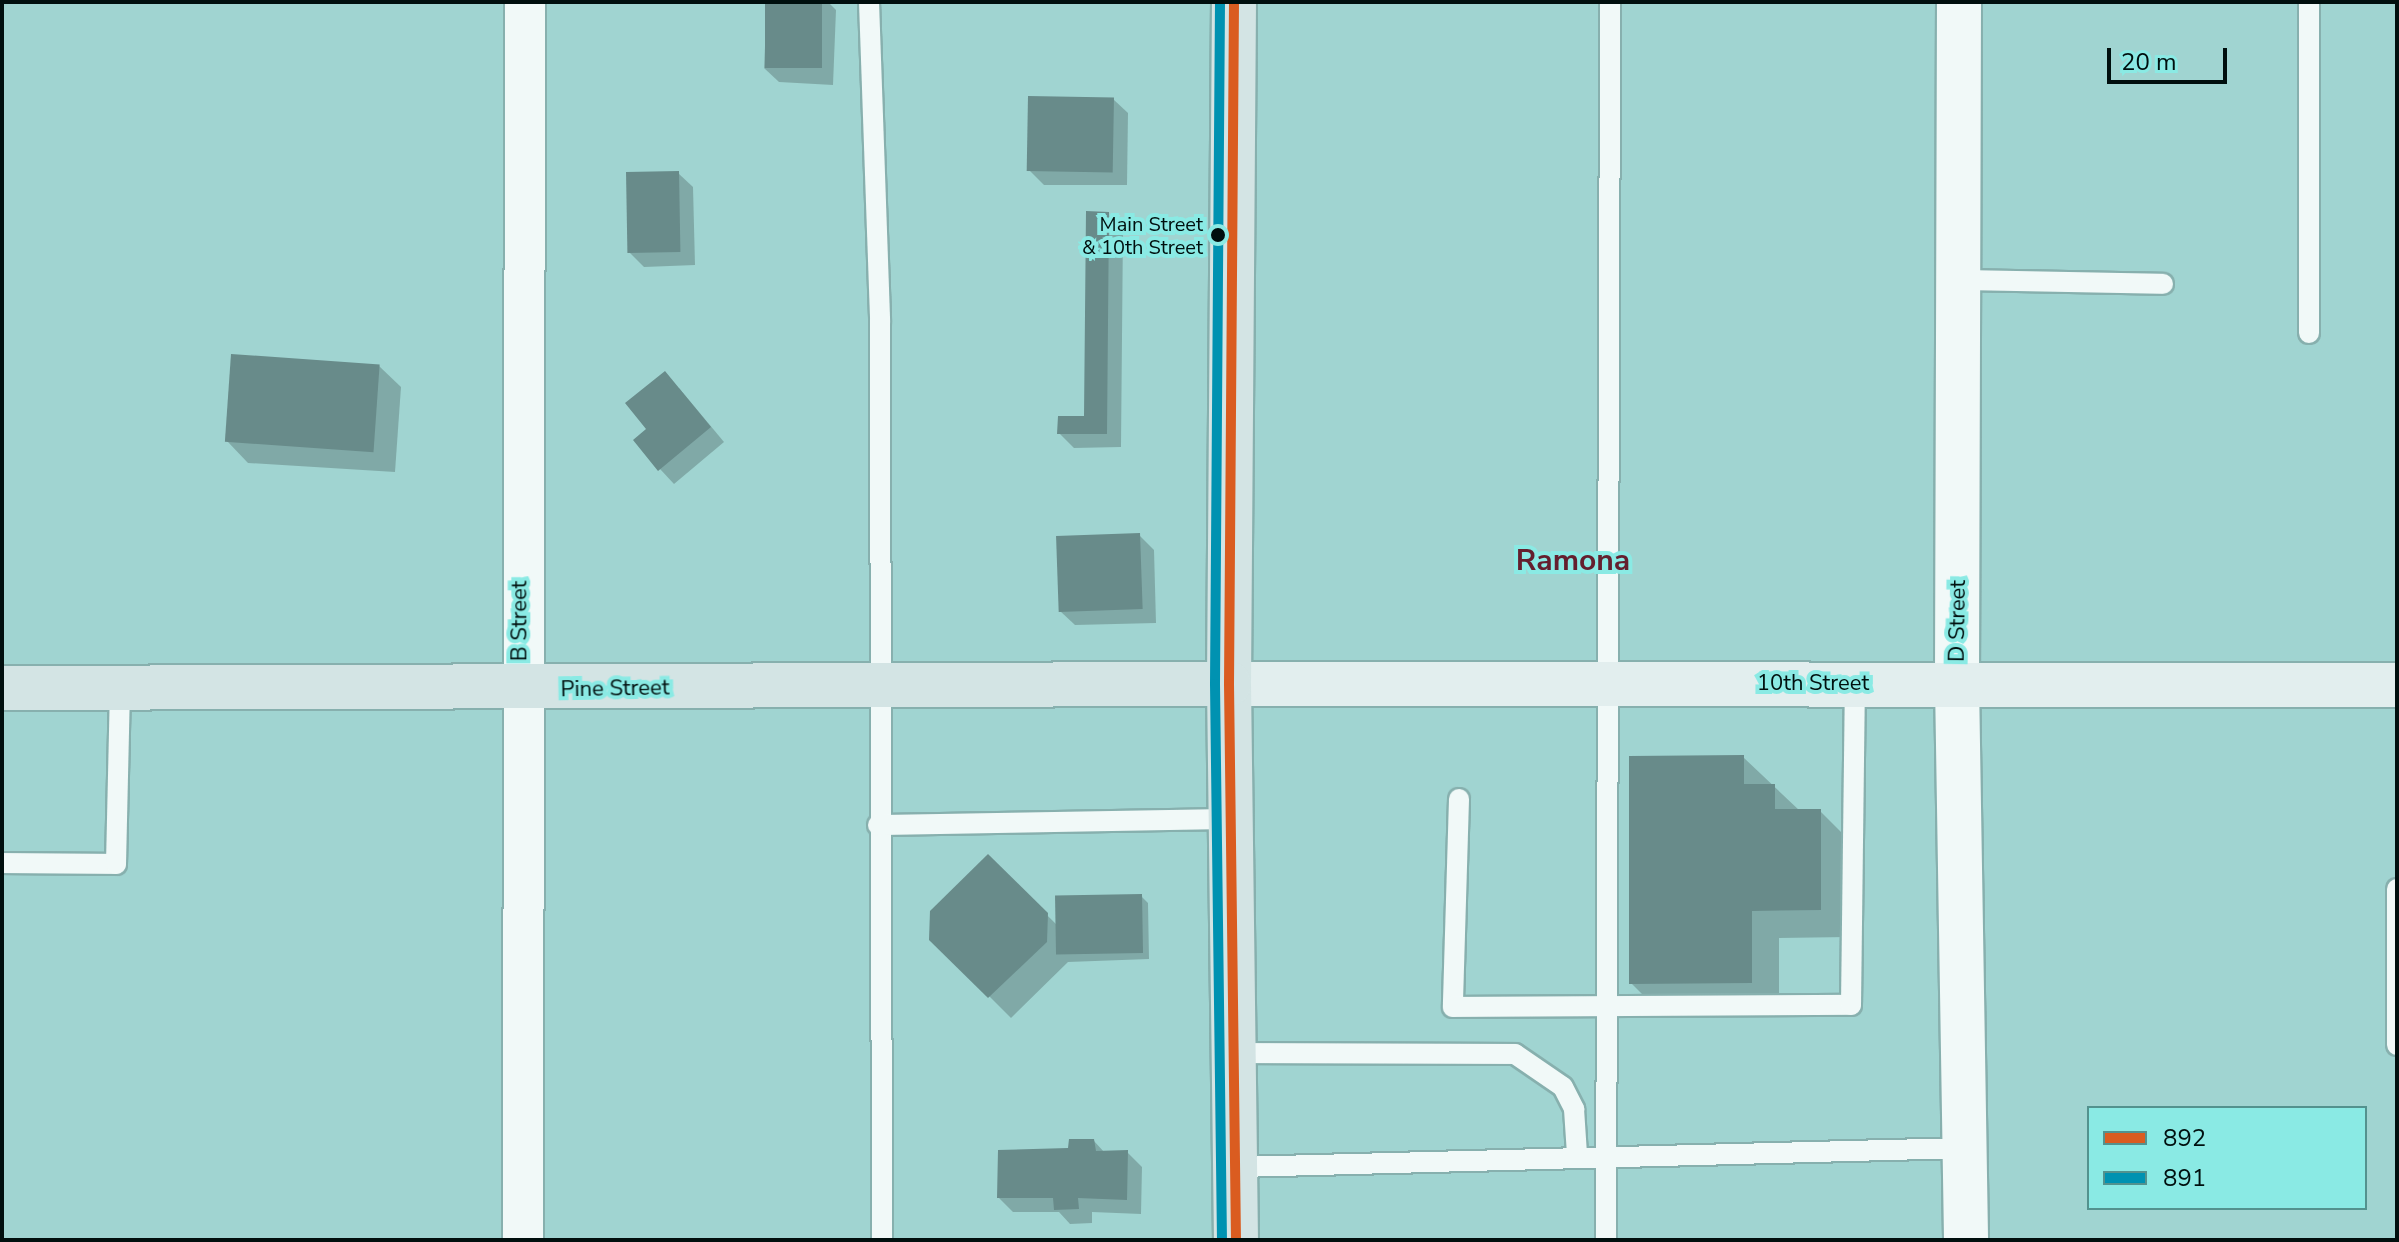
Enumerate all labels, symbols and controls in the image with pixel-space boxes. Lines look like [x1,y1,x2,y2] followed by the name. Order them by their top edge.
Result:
[2111,32,2231,82] scale bar
[2121,46,2177,78] text: 20 m
[1082,212,1203,259] place label: Main Street & 10th Street
[1210,227,1226,243] marker: Main Street & 10th Street
[1516,543,1630,579] district label: Ramona
[1944,580,1972,662] street label: D Street
[507,581,533,661] street label: B Street
[1757,671,1869,697] street label: 10th Street
[560,675,670,703] street label: Pine Street
[2087,1106,2367,1210] legend
[2163,1122,2206,1154] text: 892
[2163,1162,2206,1194] text: 891

